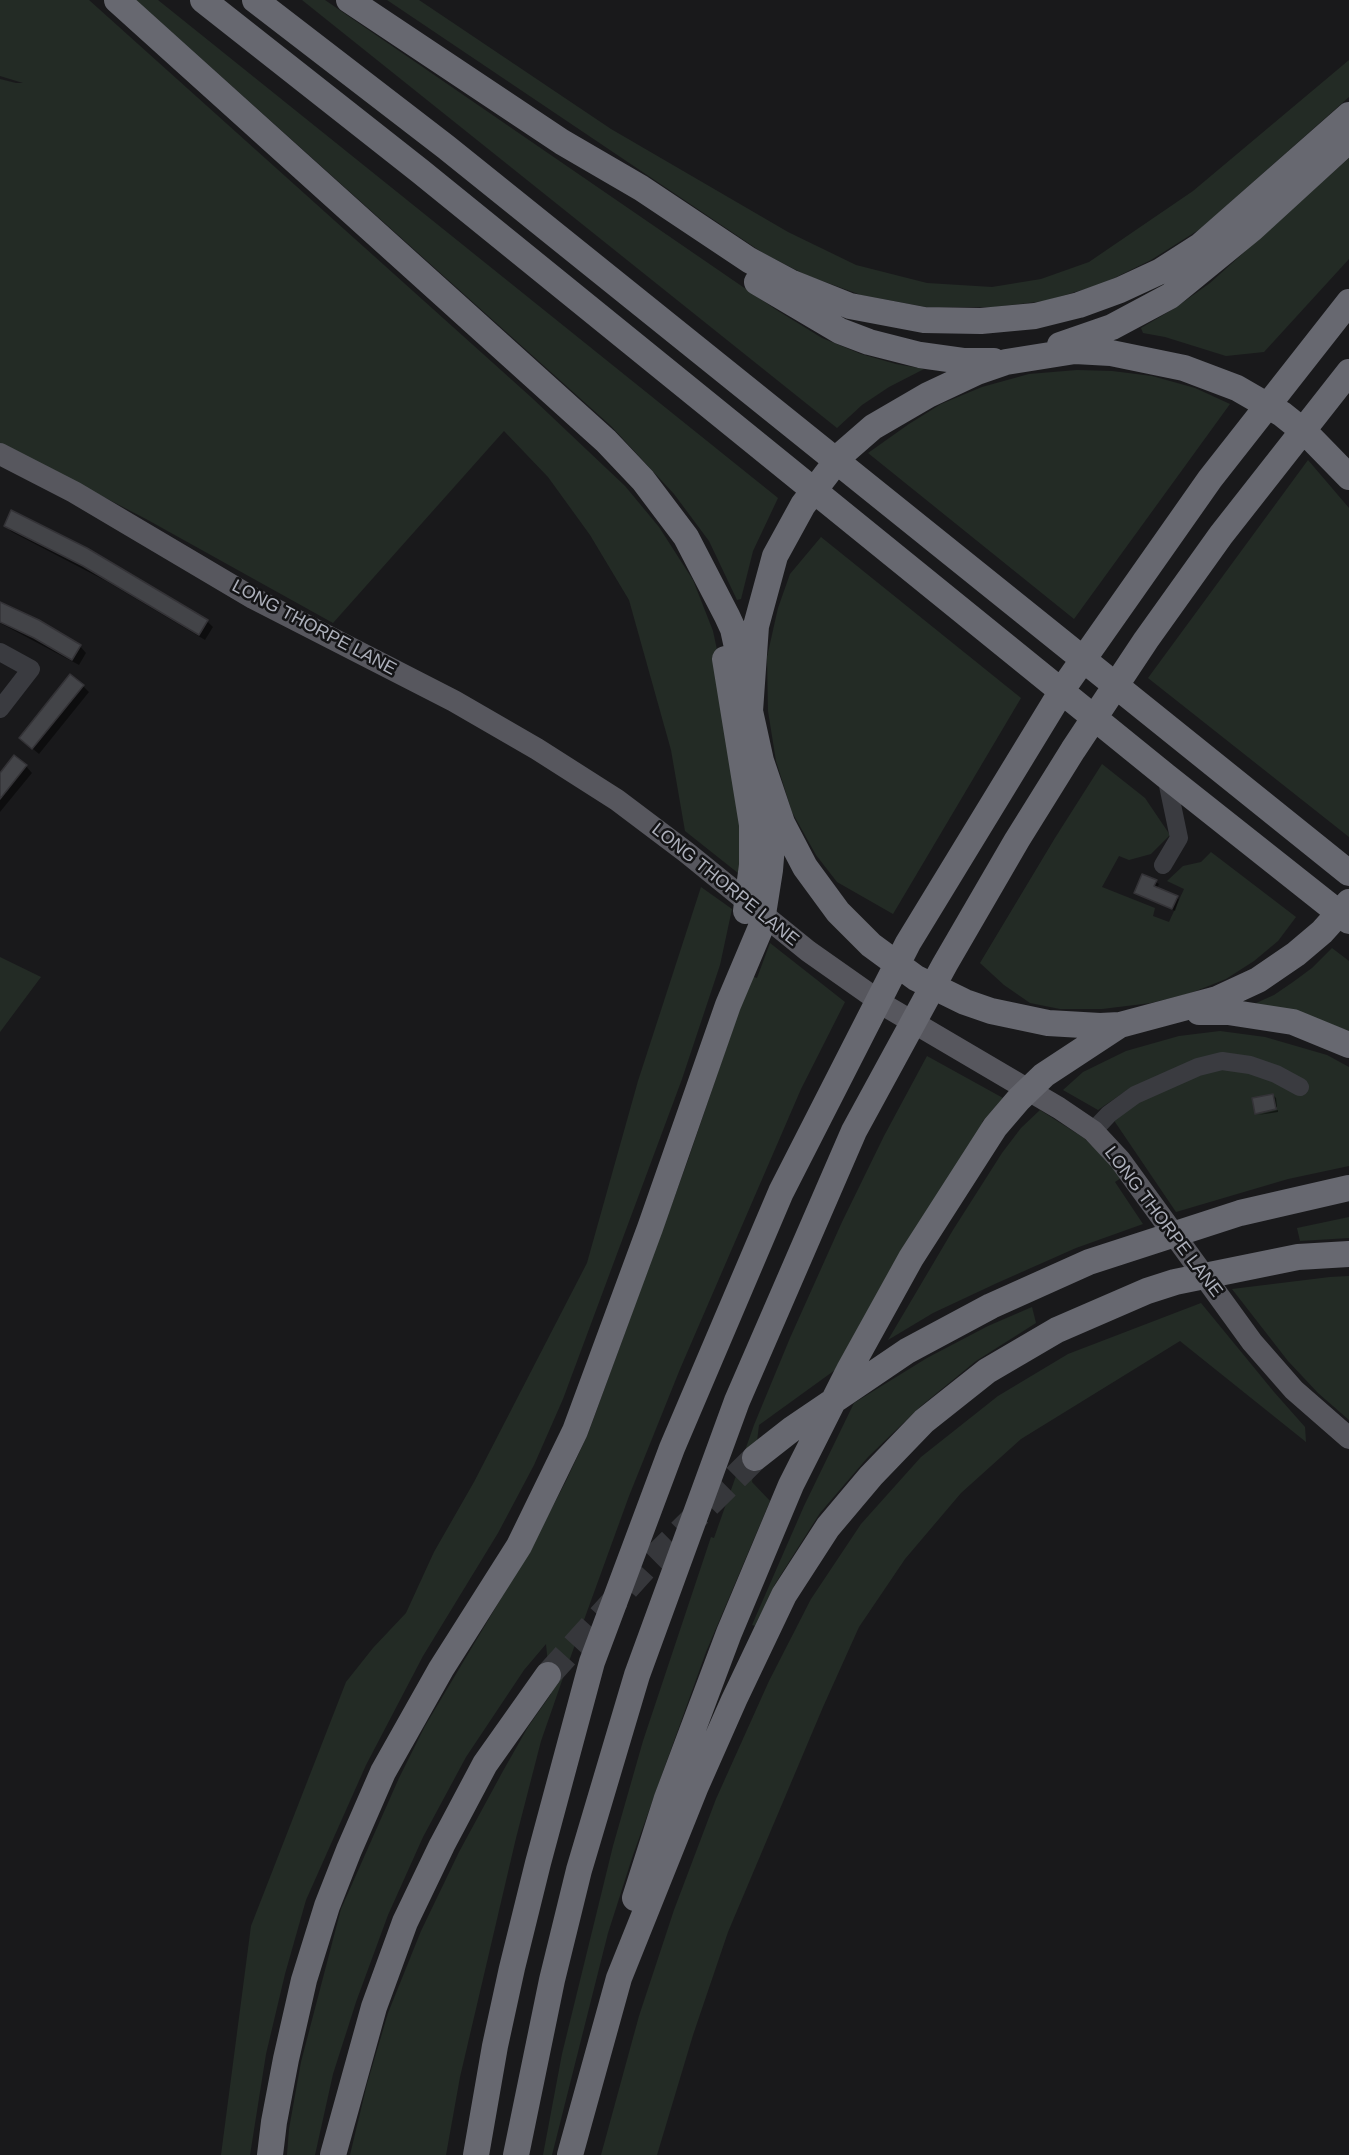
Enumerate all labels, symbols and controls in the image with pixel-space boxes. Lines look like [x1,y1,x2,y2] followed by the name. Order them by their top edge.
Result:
[228,575,400,681] street label: LONG THORPE LANE
[647,819,803,951] street label: LONG THORPE LANE
[1099,1142,1227,1302] street label: LONG THORPE LANE

